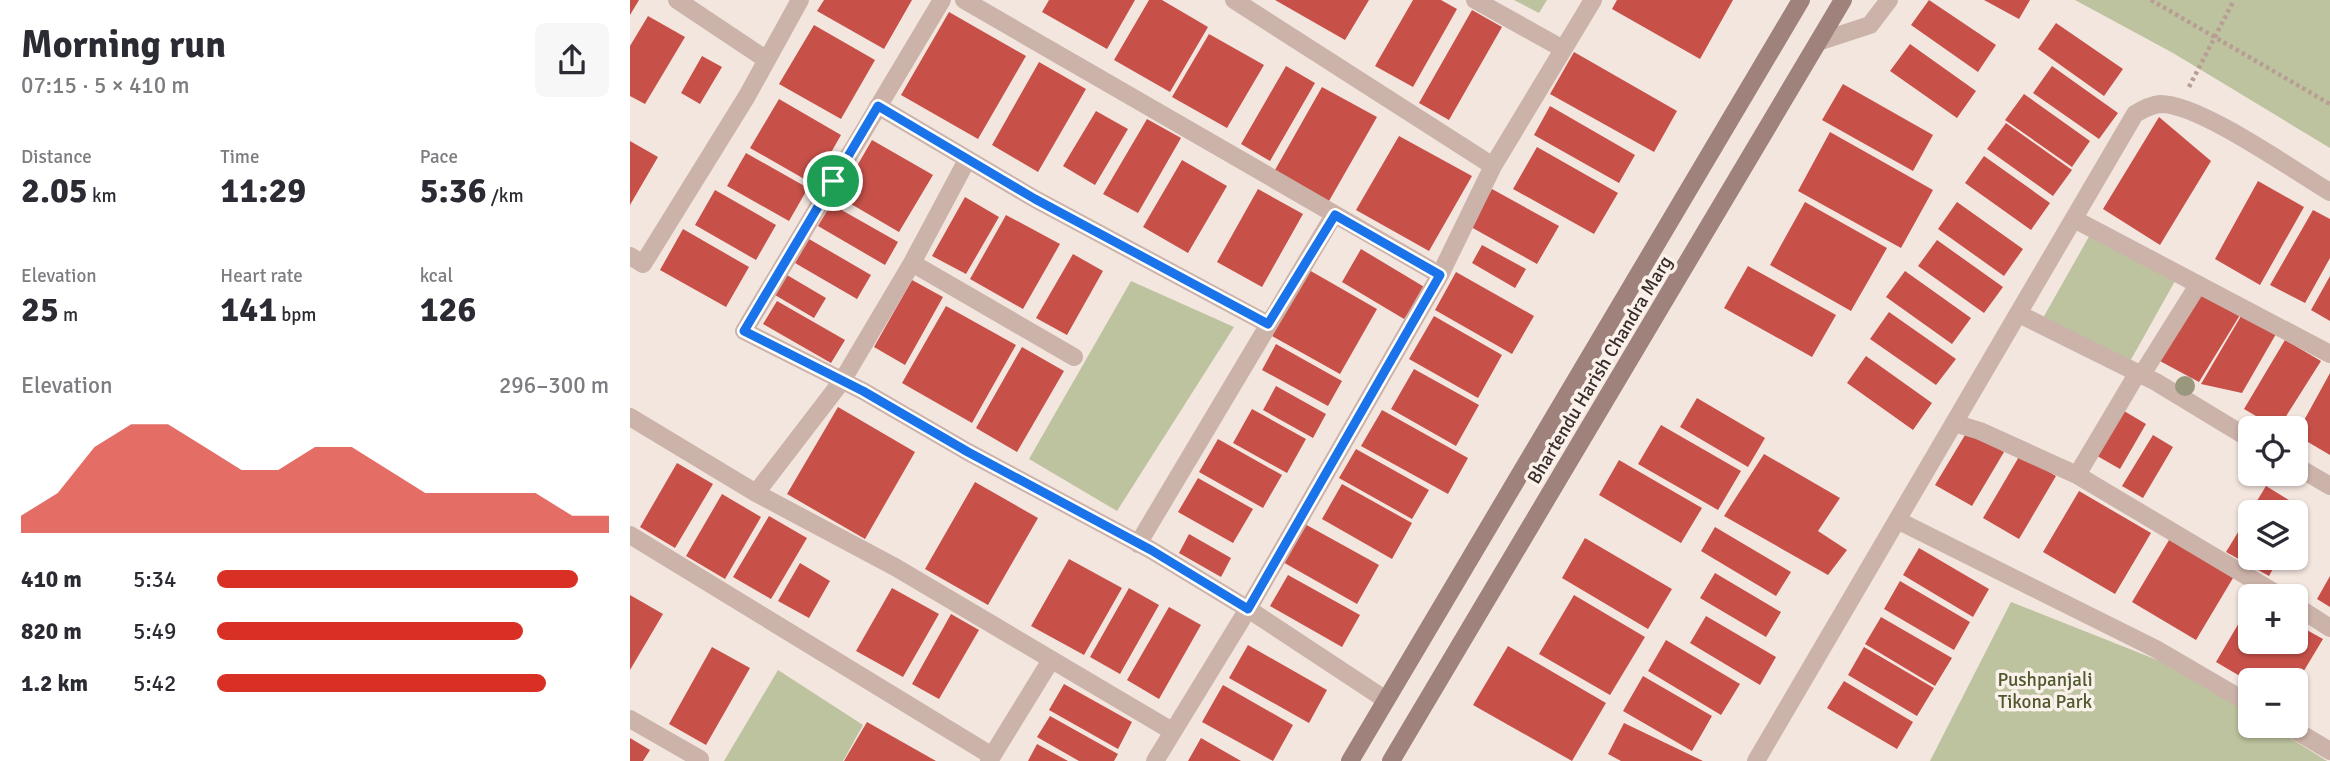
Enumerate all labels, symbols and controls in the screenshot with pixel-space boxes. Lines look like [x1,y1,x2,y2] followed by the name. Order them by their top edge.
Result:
[21,21,226,68] text: Morning run
[535,23,609,97] button: share
[21,71,190,100] text: 07:15 · 5 × 410 m
[21,145,92,169] text: Distance
[220,145,259,169] text: Time
[420,145,458,169] text: Pace
[803,151,863,211] pin
[814,162,852,200] icon: arrive
[21,169,88,212] text: 2.05
[220,169,306,212] text: 11:29
[420,169,487,212] text: 5:36
[88,184,117,208] text: km
[487,184,524,208] text: /km
[1522,252,1678,488] street label: Bhartendu Harish Chandra Marg
[21,264,97,288] text: Elevation
[220,264,303,288] text: Heart rate
[420,264,453,288] text: kcal
[21,288,59,331] text: 25
[220,288,277,331] text: 141
[420,288,476,331] text: 126
[59,303,78,327] text: m
[277,303,316,327] text: bpm
[21,371,113,400] text: Elevation
[499,371,609,400] text: 296–300 m
[2238,416,2308,738] map controls
[2238,416,2308,486] button: locate
[2238,500,2308,570] button: layers
[21,565,82,594] text: 410 m
[133,565,176,594] text: 5:34
[2238,584,2308,654] button: +
[21,617,82,646] text: 820 m
[133,617,176,646] text: 5:49
[1997,668,2093,714] park label: Pushpanjali Tikona Park
[2238,668,2308,738] button: −
[21,669,88,698] text: 1.2 km
[133,669,176,698] text: 5:42

